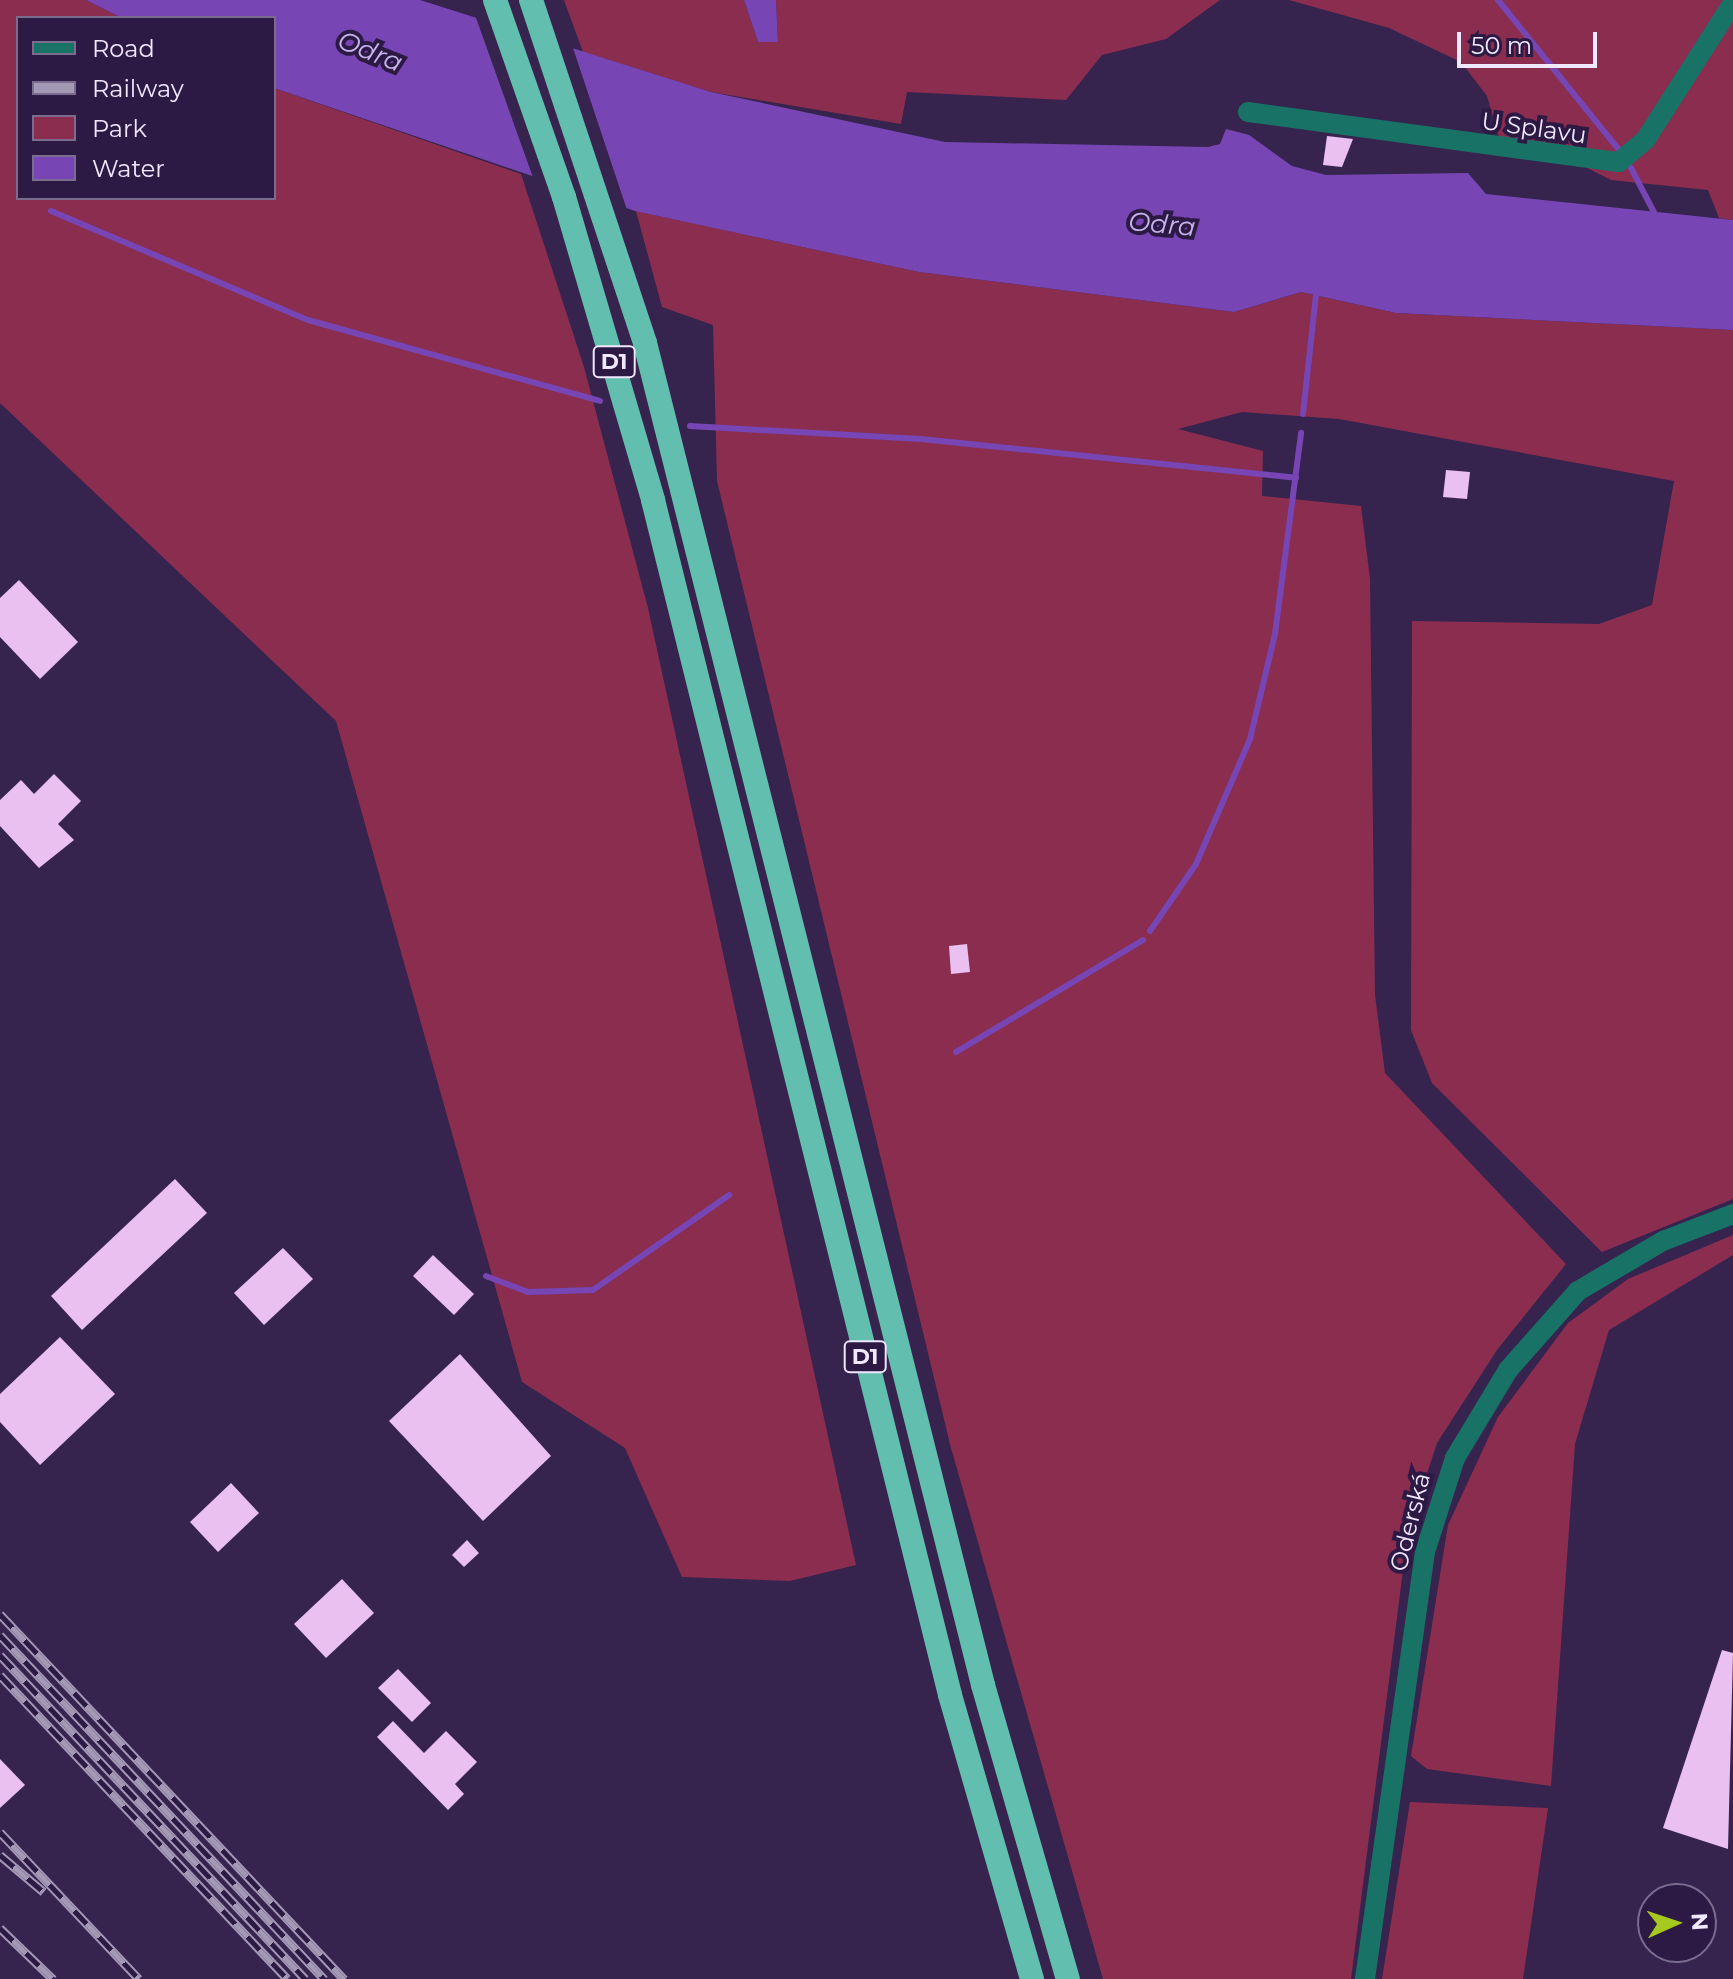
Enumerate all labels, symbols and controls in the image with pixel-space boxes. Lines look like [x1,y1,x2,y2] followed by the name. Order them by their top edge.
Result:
[16,16,276,200] legend
[1461,16,1601,66] scale bar
[333,25,407,79] water label: Odra
[1471,31,1532,60] text: 50 m
[92,34,155,63] text: Road
[92,74,184,103] text: Railway
[1480,106,1588,150] street label: U Splavu
[92,114,147,143] text: Park
[92,154,165,183] text: Water
[1127,207,1197,243] water label: Odra
[592,344,636,380] road number: D1
[843,1339,887,1375] road number: D1
[1384,1470,1436,1574] street label: Oderská
[1637,1883,1717,1963] north arrow
[1686,1912,1713,1931] text: N

